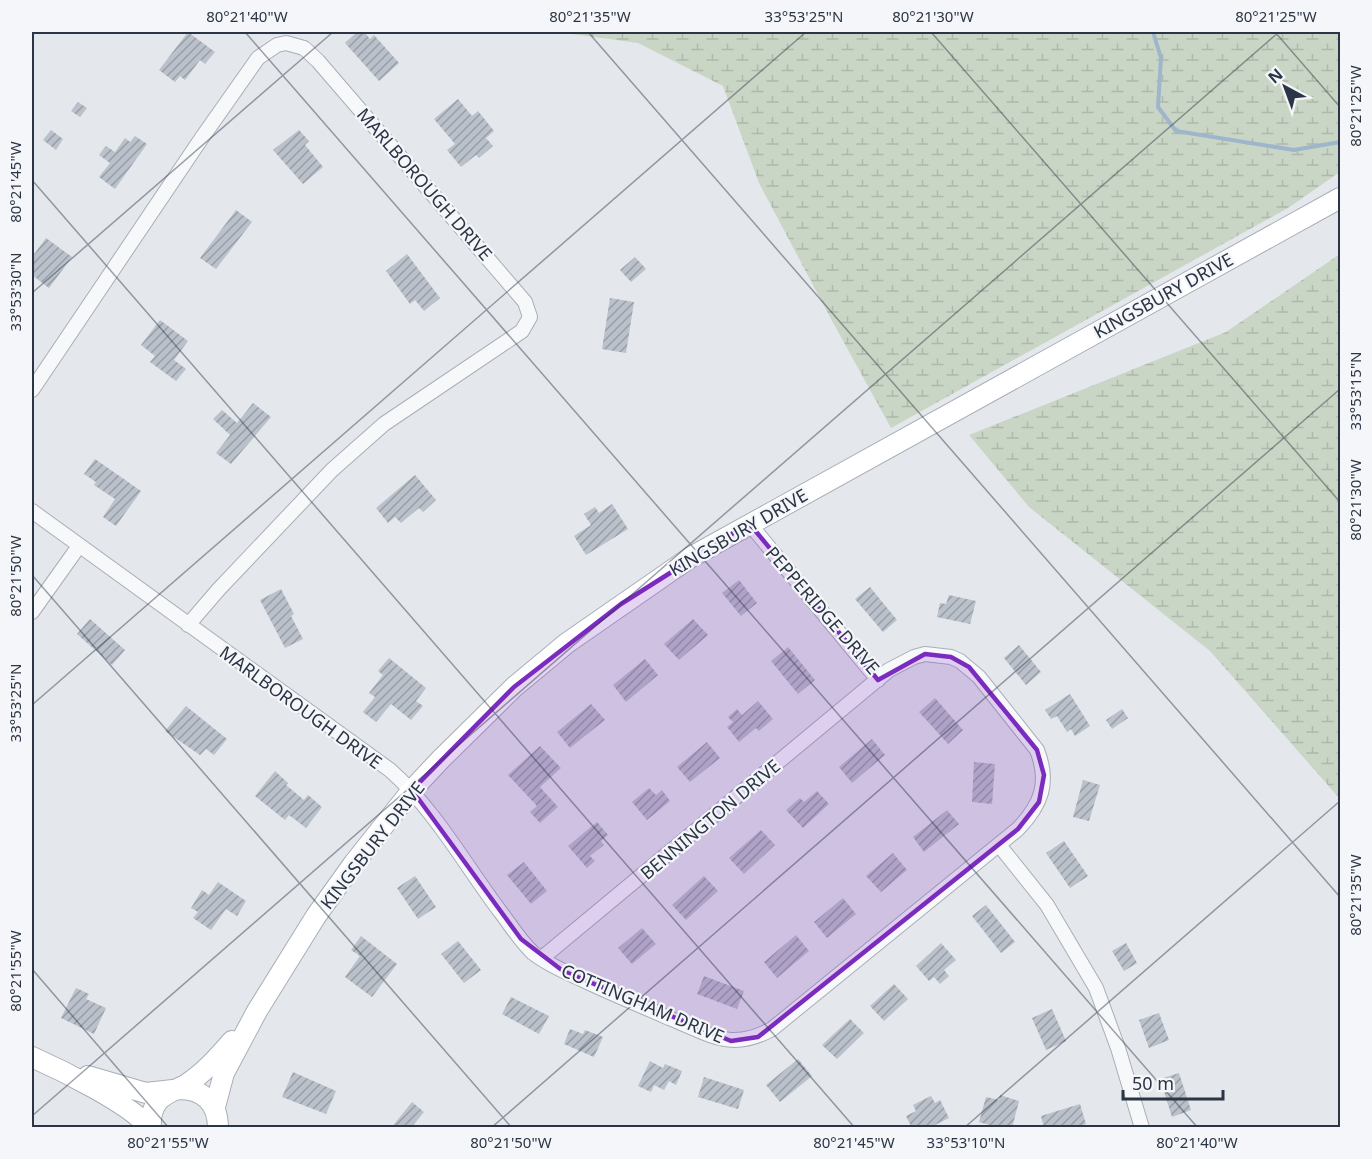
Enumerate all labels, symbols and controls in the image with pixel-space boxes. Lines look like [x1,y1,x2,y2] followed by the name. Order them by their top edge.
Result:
[206,6,288,26] text: 80°21'40"W
[549,6,631,26] text: 80°21'35"W
[765,6,843,26] text: 33°53'25"N
[892,6,974,26] text: 80°21'30"W
[1235,6,1317,26] text: 80°21'25"W
[1255,57,1315,117] north arrow
[1263,63,1287,88] text: N
[1345,65,1365,147] text: 80°21'25"W
[352,103,498,265] street label: MARLBOROUGH DRIVE
[5,141,25,223] text: 80°21'45"W
[1089,247,1237,343] street label: KINGSBURY DRIVE
[5,253,25,331] text: 33°53'30"N
[1345,352,1365,430] text: 33°53'15"N
[1345,459,1365,541] text: 80°21'30"W
[664,483,812,581] street label: KINGSBURY DRIVE
[5,535,25,617] text: 80°21'50"W
[761,541,885,679] street label: PEPPERIDGE DRIVE
[215,640,387,774] street label: MARLBOROUGH DRIVE
[5,664,25,742] text: 33°53'25"N
[635,753,785,885] street label: BENNINGTON DRIVE
[314,776,430,914] street label: KINGSBURY DRIVE
[1345,854,1365,936] text: 80°21'35"W
[5,930,25,1012] text: 80°21'55"W
[558,958,728,1048] street label: COTTINGHAM DRIVE
[1123,1063,1224,1101] scale bar
[1132,1071,1174,1095] text: 50 m
[127,1132,209,1152] text: 80°21'55"W
[470,1132,552,1152] text: 80°21'50"W
[813,1132,895,1152] text: 80°21'45"W
[927,1132,1005,1152] text: 33°53'10"N
[1156,1132,1238,1152] text: 80°21'40"W

